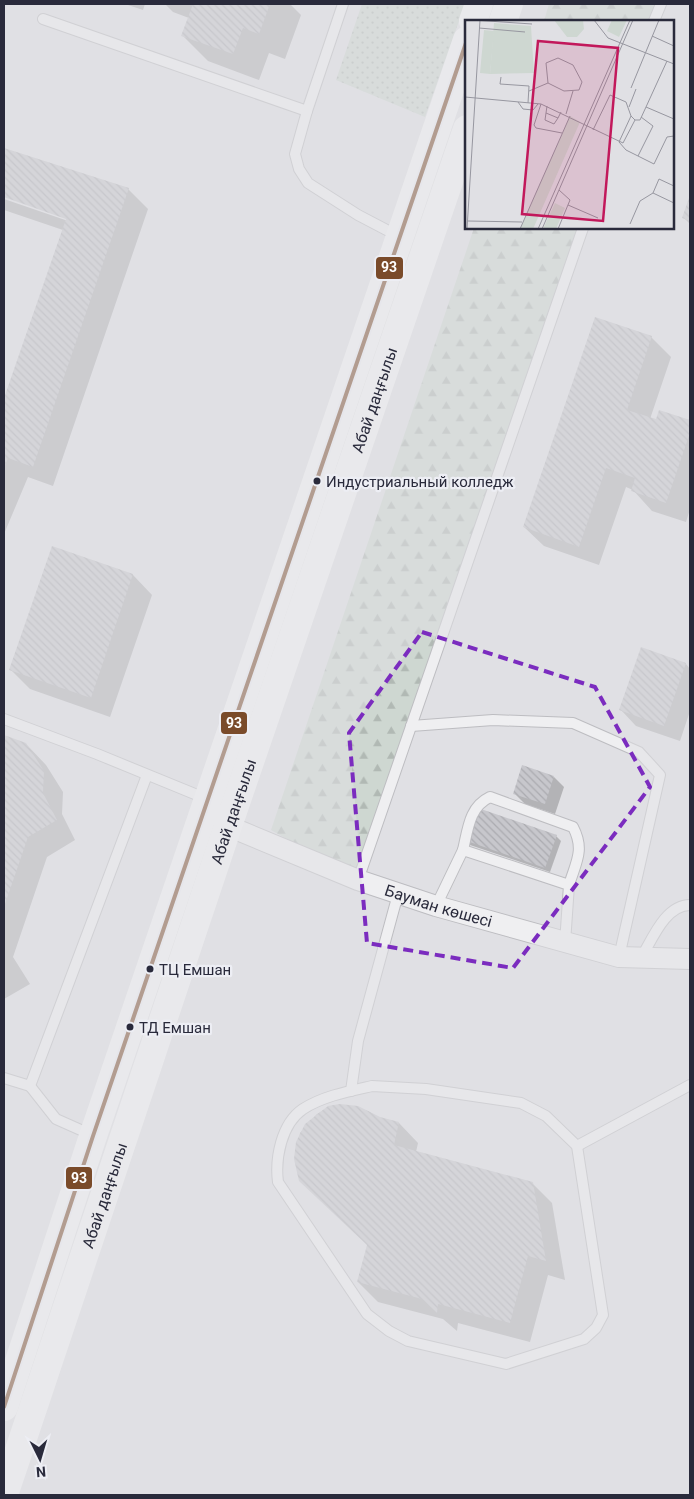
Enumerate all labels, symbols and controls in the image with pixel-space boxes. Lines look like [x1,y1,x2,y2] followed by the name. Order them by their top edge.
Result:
[465,20,674,229] inset map
[375,256,404,280] line badge: 93
[381,259,397,275] text: 93
[348,345,401,455] street label: Абай даңғылы
[326,473,514,491] place label: Индустриальный колледж
[312,476,322,486] marker: Индустриальный колледж
[220,711,248,735] line badge: 93
[226,715,242,731] text: 93
[207,756,260,867] street label: Абай даңғылы
[382,881,494,931] street label: Бауман көшесі
[159,961,231,979] place label: ТЦ Емшан
[145,964,155,974] marker: ТЦ Емшан
[139,1019,211,1037] place label: ТД Емшан
[125,1022,135,1032] marker: ТД Емшан
[78,1140,131,1251] street label: Абай даңғылы
[65,1166,93,1190] line badge: 93
[71,1170,87,1186] text: 93
[15,1434,65,1484] north arrow
[36,1464,47,1480] text: N

